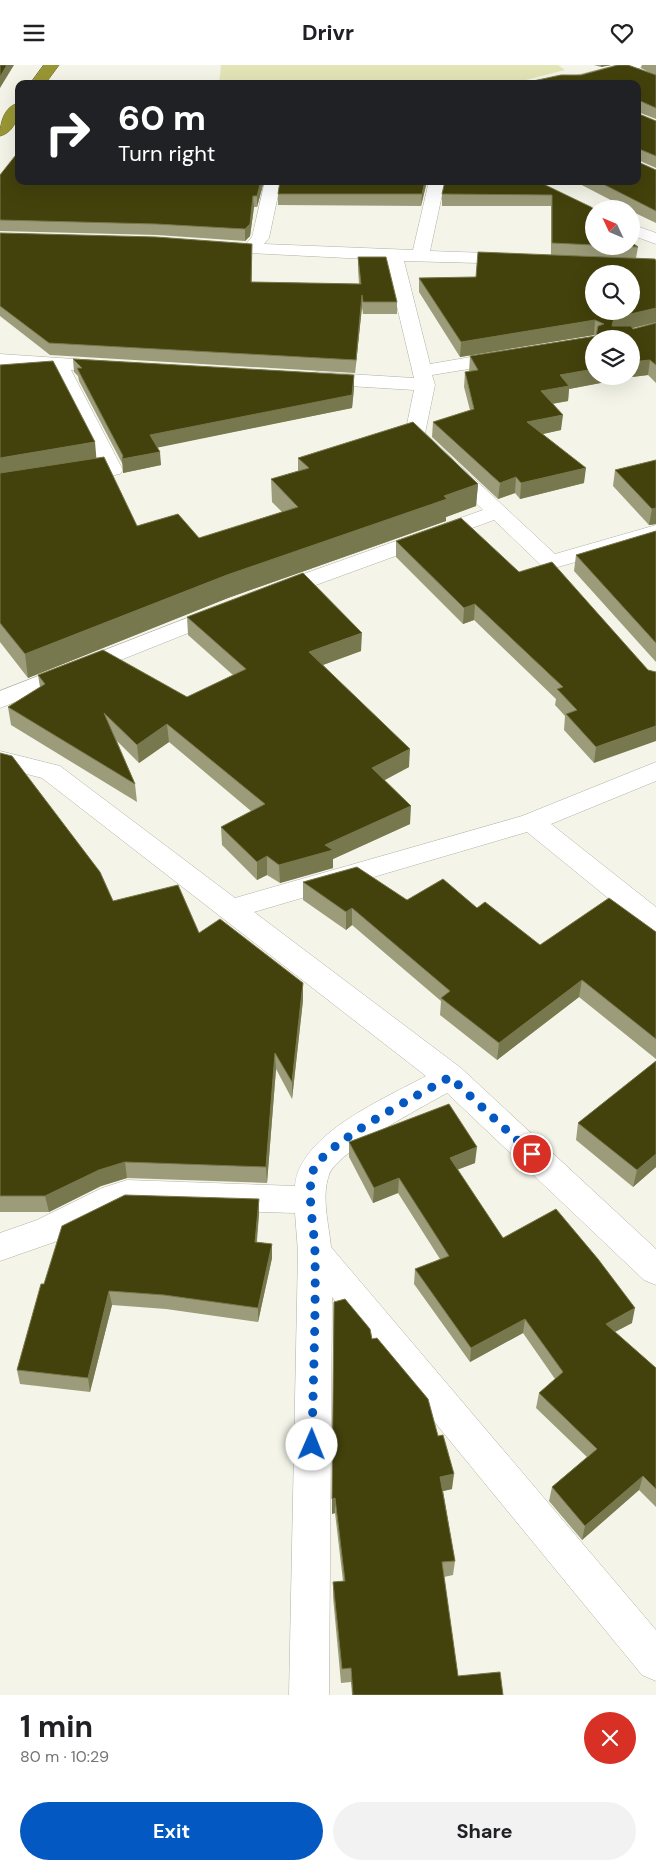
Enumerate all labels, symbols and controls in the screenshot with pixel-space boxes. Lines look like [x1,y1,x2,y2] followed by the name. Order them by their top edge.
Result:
[302,18,354,47] text: Drivr
[20,19,48,47] icon: menu
[608,19,636,47] icon: heart
[118,95,206,141] text: 60 m
[35,100,100,165] icon: right
[118,139,215,168] text: Turn right
[585,200,640,255] north arrow
[585,200,640,385] map controls
[585,265,640,320] button: search
[585,330,640,385] button: layers
[511,1133,553,1175] pin
[518,1140,546,1168] icon: arrive
[285,1418,337,1470] position arrow
[20,1707,93,1746] text: 1 min
[584,1712,636,1764] button: close
[20,1746,109,1767] text: 80 m · 10:29
[20,1802,323,1860] button: Exit
[333,1802,636,1860] button: Share

